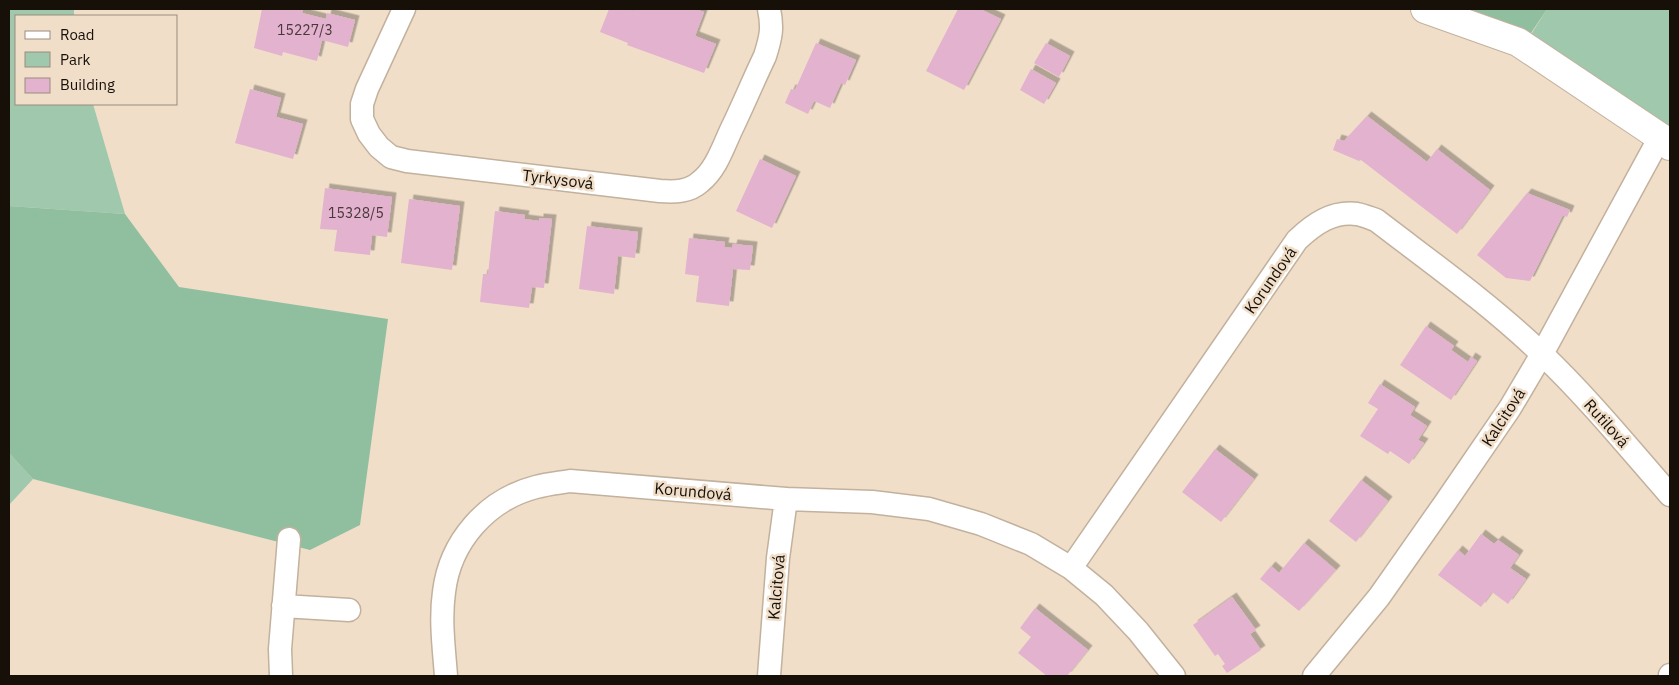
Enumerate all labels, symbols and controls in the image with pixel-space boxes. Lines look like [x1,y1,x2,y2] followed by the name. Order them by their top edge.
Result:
[15,15,178,105] legend
[277,21,333,39] house number: 15227/3
[60,25,95,44] text: Road
[60,50,90,69] text: Park
[60,75,115,94] text: Building
[521,165,595,193] street label: Tyrkysová
[328,204,384,222] house number: 15328/5
[1240,242,1301,317] street label: Korundová
[1477,384,1529,450] street label: Kalcitová
[1580,395,1634,452] street label: Rutilová
[654,478,733,504] street label: Korundová
[763,553,789,621] street label: Kalcitová

